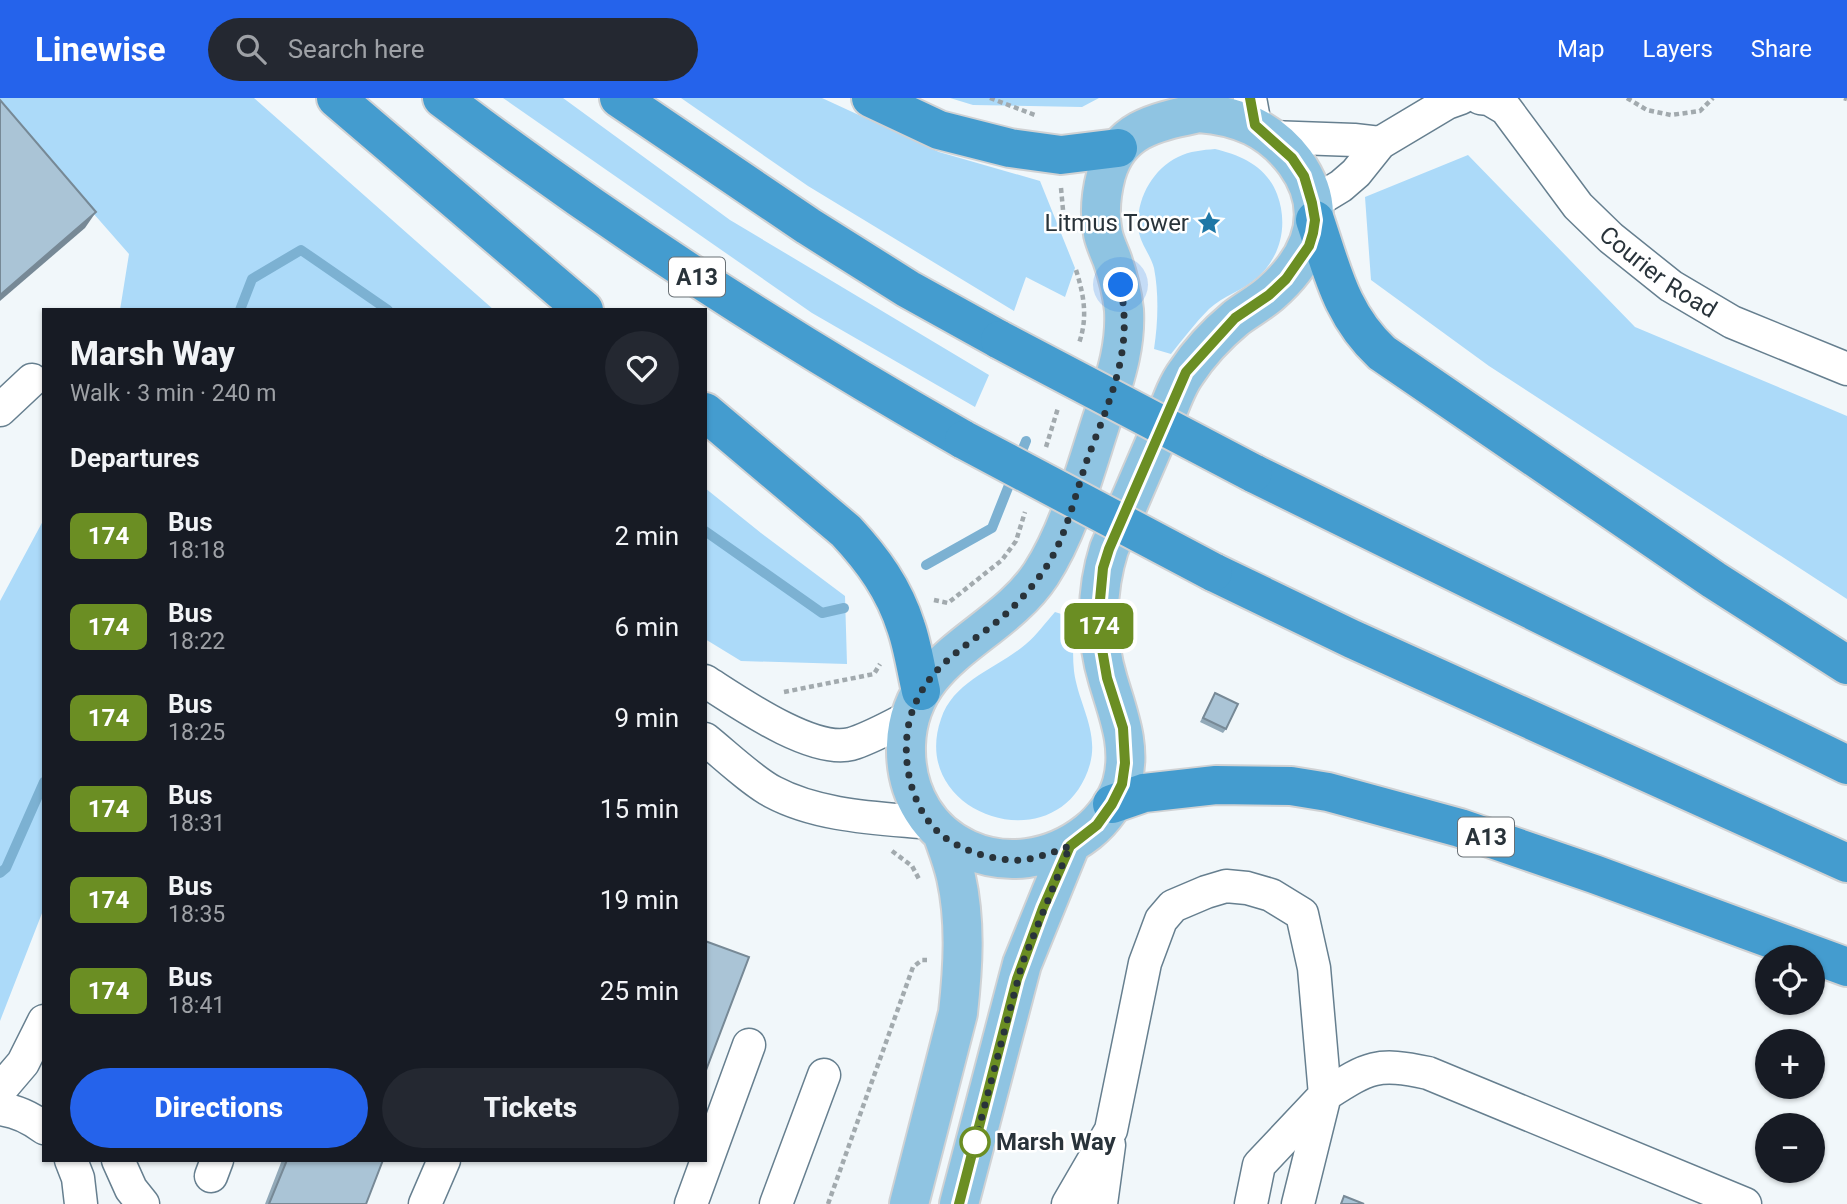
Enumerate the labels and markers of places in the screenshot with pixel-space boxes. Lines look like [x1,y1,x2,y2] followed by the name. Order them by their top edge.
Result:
[1044,209,1189,237] place label: Litmus Tower
[1195,209,1223,237] place icon: Litmus Tower
[960,1127,990,1157] marker: Marsh Way
[996,1128,1117,1156] place label: Marsh Way

